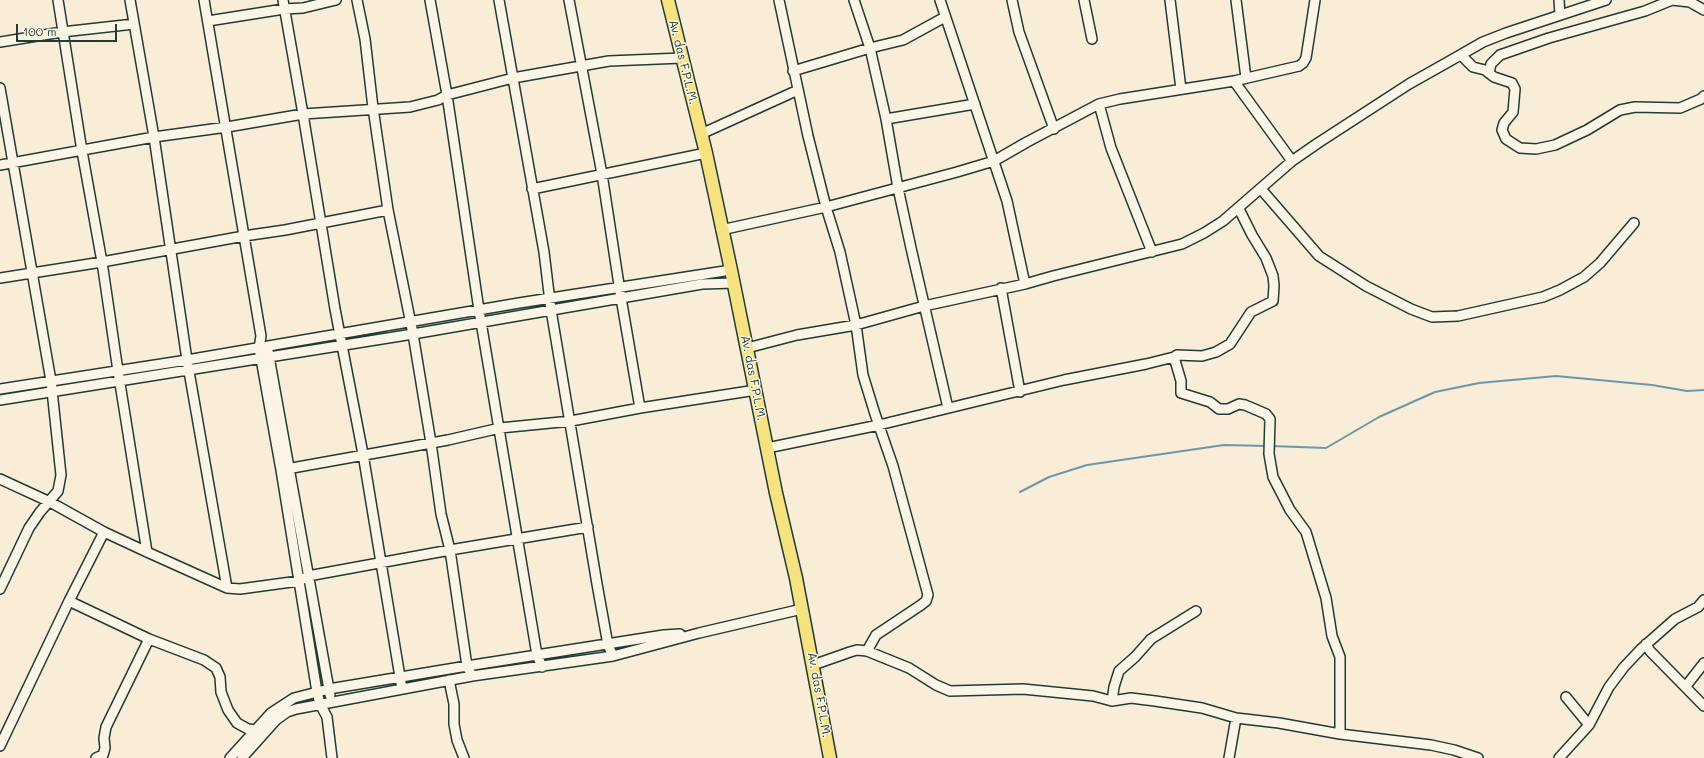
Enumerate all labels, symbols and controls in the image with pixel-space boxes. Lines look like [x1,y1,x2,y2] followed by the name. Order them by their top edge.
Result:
[18,16,119,42] scale bar
[666,18,700,106] street label: Av. das F.P.L.M.
[23,23,57,39] text: 100 m
[738,334,768,422] street label: Av. das F.P.L.M.
[804,651,834,739] street label: Av. das F.P.L.M.

